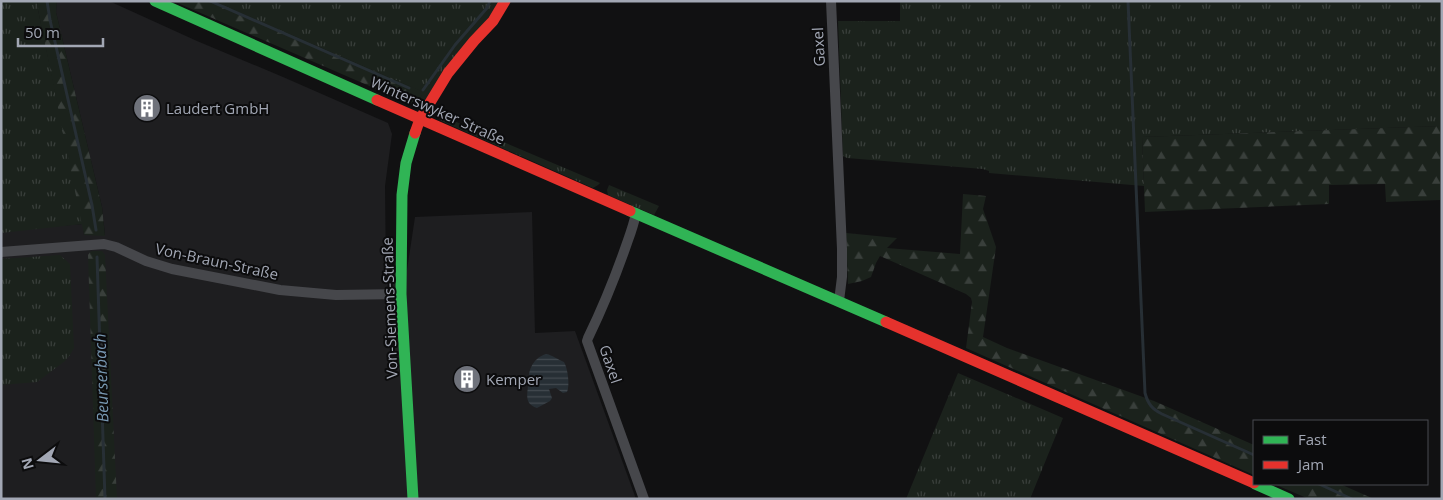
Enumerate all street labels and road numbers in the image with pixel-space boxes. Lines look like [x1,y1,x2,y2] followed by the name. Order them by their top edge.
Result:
[807,27,829,67] street label: Gaxel
[368,71,508,149] street label: Winterswyker Straße
[377,237,401,379] street label: Von-Siemens-Straße
[154,238,280,284] street label: Von-Braun-Straße
[595,342,627,386] street label: Gaxel

